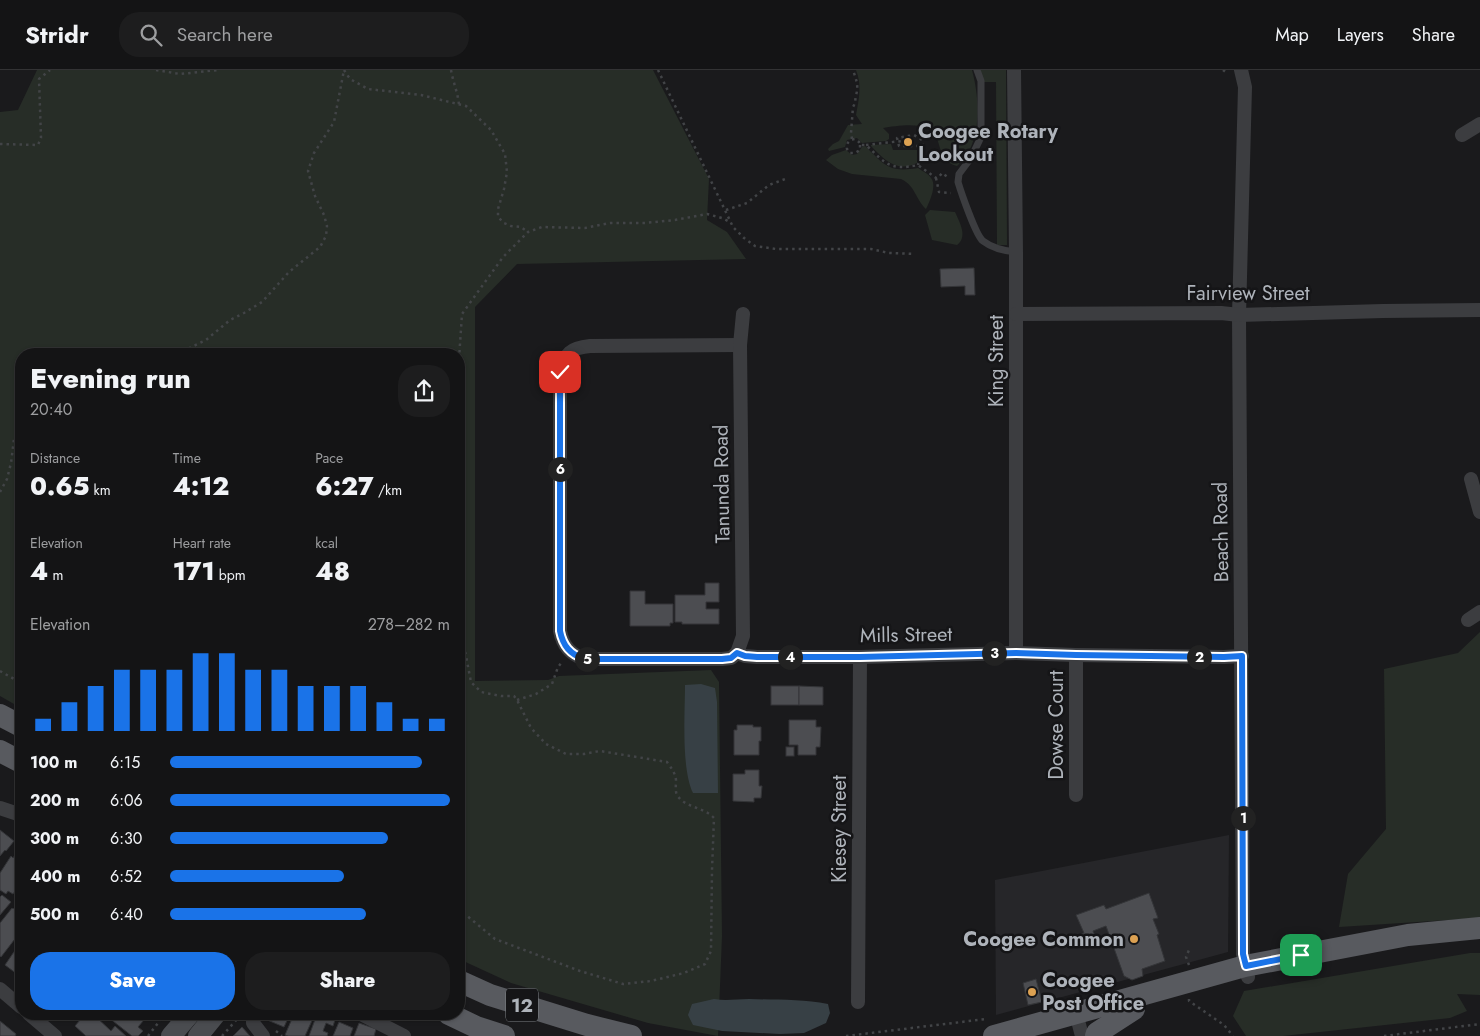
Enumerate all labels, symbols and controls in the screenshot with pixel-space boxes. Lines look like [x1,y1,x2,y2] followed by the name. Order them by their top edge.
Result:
[119,12,469,57] search box
[25,17,89,52] text: Stridr
[137,21,165,49] icon: search
[177,21,273,48] text: Search here
[1275,22,1309,48] text: Map
[1337,22,1384,48] text: Layers
[1412,22,1455,48] text: Share
[918,117,1058,169] place label: Coogee Rotary Lookout
[902,136,914,148] marker: Coogee Rotary Lookout
[1187,279,1310,308] street label: Fairview Street
[982,315,1011,407] street label: King Street
[539,351,581,393] pin
[30,358,191,399] text: Evening run
[546,358,574,386] icon: check
[398,365,450,417] button: share
[30,398,72,421] text: 20:40
[706,424,738,544] street label: Tanunda Road
[30,448,80,468] text: Distance
[173,448,201,468] text: Time
[315,448,343,468] text: Pace
[548,456,572,482] pin: 6
[556,459,565,479] text: 6
[30,468,89,504] text: 0.65
[173,468,229,504] text: 4:12
[315,468,374,504] text: 6:27
[89,480,111,500] text: km
[374,480,402,500] text: /km
[1206,482,1236,582] street label: Beach Road
[30,533,83,553] text: Elevation
[173,533,231,553] text: Heart rate
[315,533,338,553] text: kcal
[30,553,48,589] text: 4
[173,553,215,589] text: 171
[315,553,350,589] text: 48
[48,565,63,585] text: m
[215,565,246,585] text: bpm
[30,613,90,636] text: Elevation
[368,613,450,636] text: 278–282 m
[860,620,953,650] street label: Mills Street
[982,640,1006,666] pin: 3
[990,643,999,663] text: 3
[778,644,802,670] pin: 4
[1186,644,1212,670] pin: 2
[574,646,600,672] pin: 5
[786,647,795,667] text: 4
[1195,647,1204,667] text: 2
[583,649,592,669] text: 5
[1042,670,1071,779] street label: Dowse Court
[30,751,77,774] text: 100 m
[110,751,140,774] text: 6:15
[825,775,854,883] street label: Kiesey Street
[30,789,80,812] text: 200 m
[110,789,143,812] text: 6:06
[1230,806,1256,830] pin: 1
[1240,808,1247,828] text: 1
[30,827,79,850] text: 300 m
[110,827,142,850] text: 6:30
[30,865,80,888] text: 400 m
[110,865,142,888] text: 6:52
[30,903,79,926] text: 500 m
[110,903,143,926] text: 6:40
[963,925,1124,954] place label: Coogee Common
[1128,933,1140,945] marker: Coogee Common
[1280,934,1322,976] pin
[1287,941,1315,969] icon: arrive
[30,952,235,1010] button: Save
[245,952,450,1010] button: Share
[1042,966,1144,1018] place label: Coogee Post Office
[1026,986,1038,998] marker: Coogee Post Office
[506,988,538,1022] road number: 12

